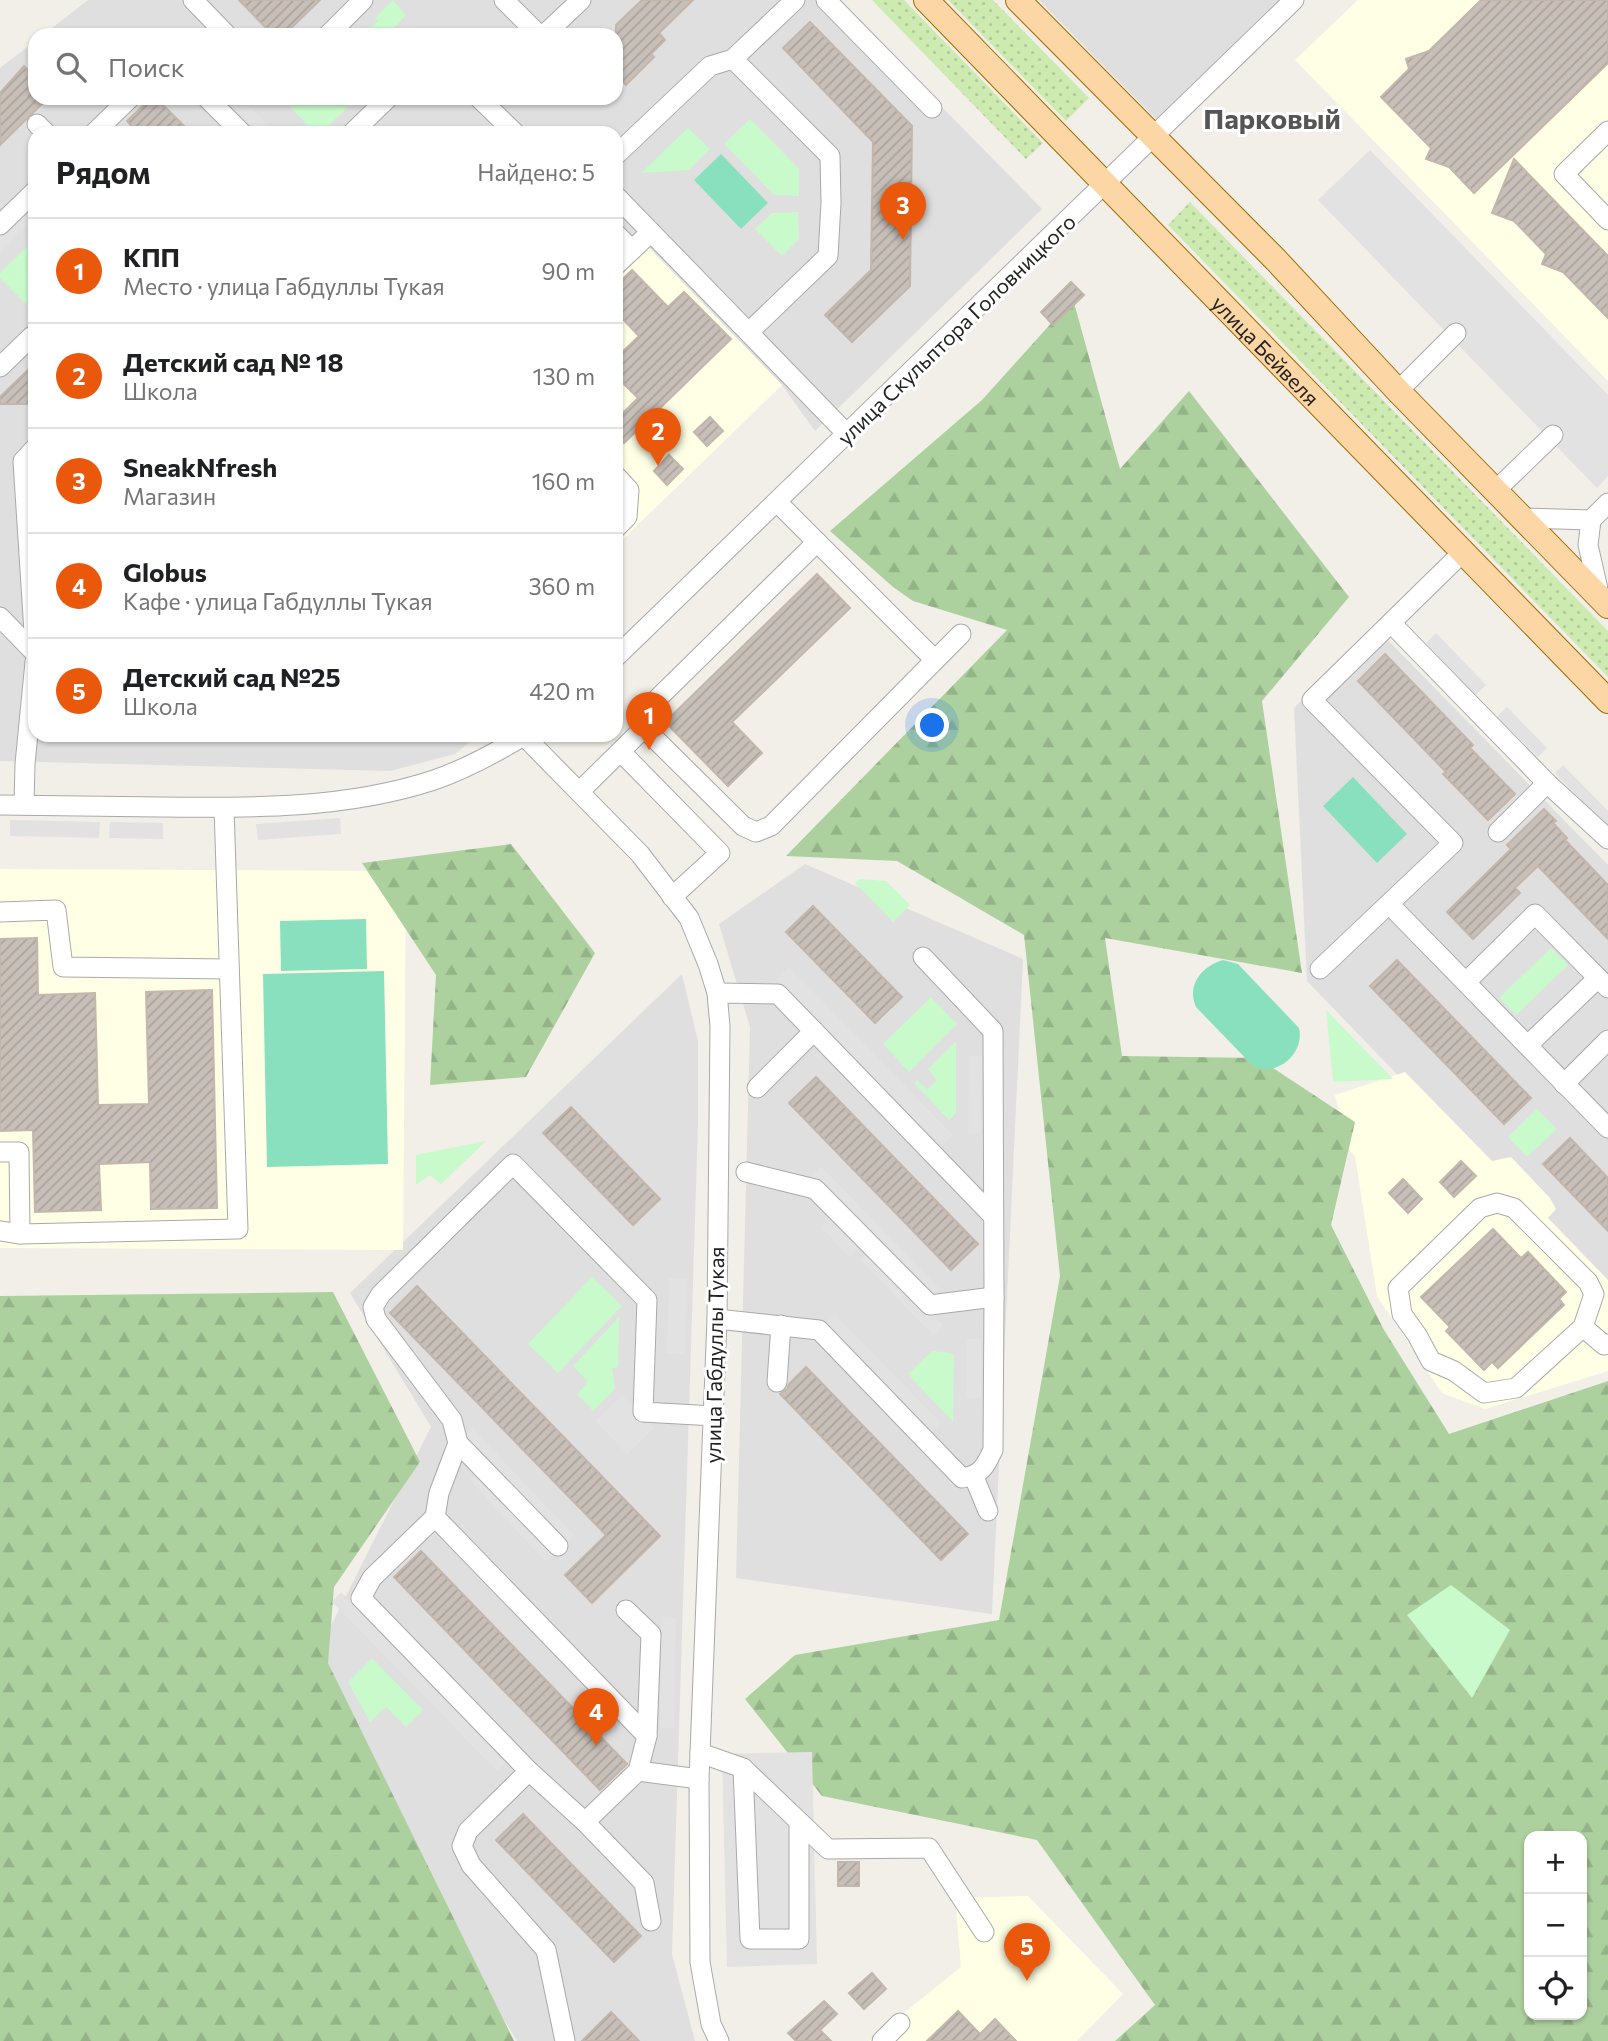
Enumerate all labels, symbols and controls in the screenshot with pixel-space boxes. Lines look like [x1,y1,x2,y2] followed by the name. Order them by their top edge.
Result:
[28,28,623,105] search box
[52,48,90,86] icon: search
[108,51,185,82] text: Поиск
[1203,101,1341,135] district label: Парковый
[56,153,150,190] text: Рядом
[477,158,595,186] text: Найдено: 5
[880,182,926,240] pin: 3
[832,208,1080,450] street label: улица Скульптора Головницкого
[123,241,180,272] text: КПП
[74,257,84,285] text: 1
[542,257,595,285] text: 90 m
[123,272,445,300] text: Место · улица Габдуллы Тукая
[1207,290,1325,410] street label: улица Бейвеля
[123,346,344,377] text: Детский сад № 18
[72,362,86,390] text: 2
[533,362,595,390] text: 130 m
[123,377,198,405] text: Школа
[635,408,681,466] pin: 2
[123,451,277,482] text: SneakNfresh
[72,467,86,495] text: 3
[532,467,595,495] text: 160 m
[123,482,216,510] text: Магазин
[123,556,207,587] text: Globus
[72,572,86,600] text: 4
[528,572,595,600] text: 360 m
[123,587,432,615] text: Кафе · улица Габдуллы Тукая
[123,661,341,692] text: Детский сад №25
[72,677,86,705] text: 5
[529,677,595,705] text: 420 m
[123,692,198,720] text: Школа
[626,692,672,750] pin: 1
[915,708,949,742] your location
[700,1246,728,1464] street label: улица Габдуллы Тукая
[573,1688,619,1746] pin: 4
[1524,1831,1587,2020] map controls
[1524,1831,1587,1894] button: +
[1524,1894,1587,1957] button: −
[1004,1923,1050,1981] pin: 5
[1524,1957,1587,2020] button: locate

